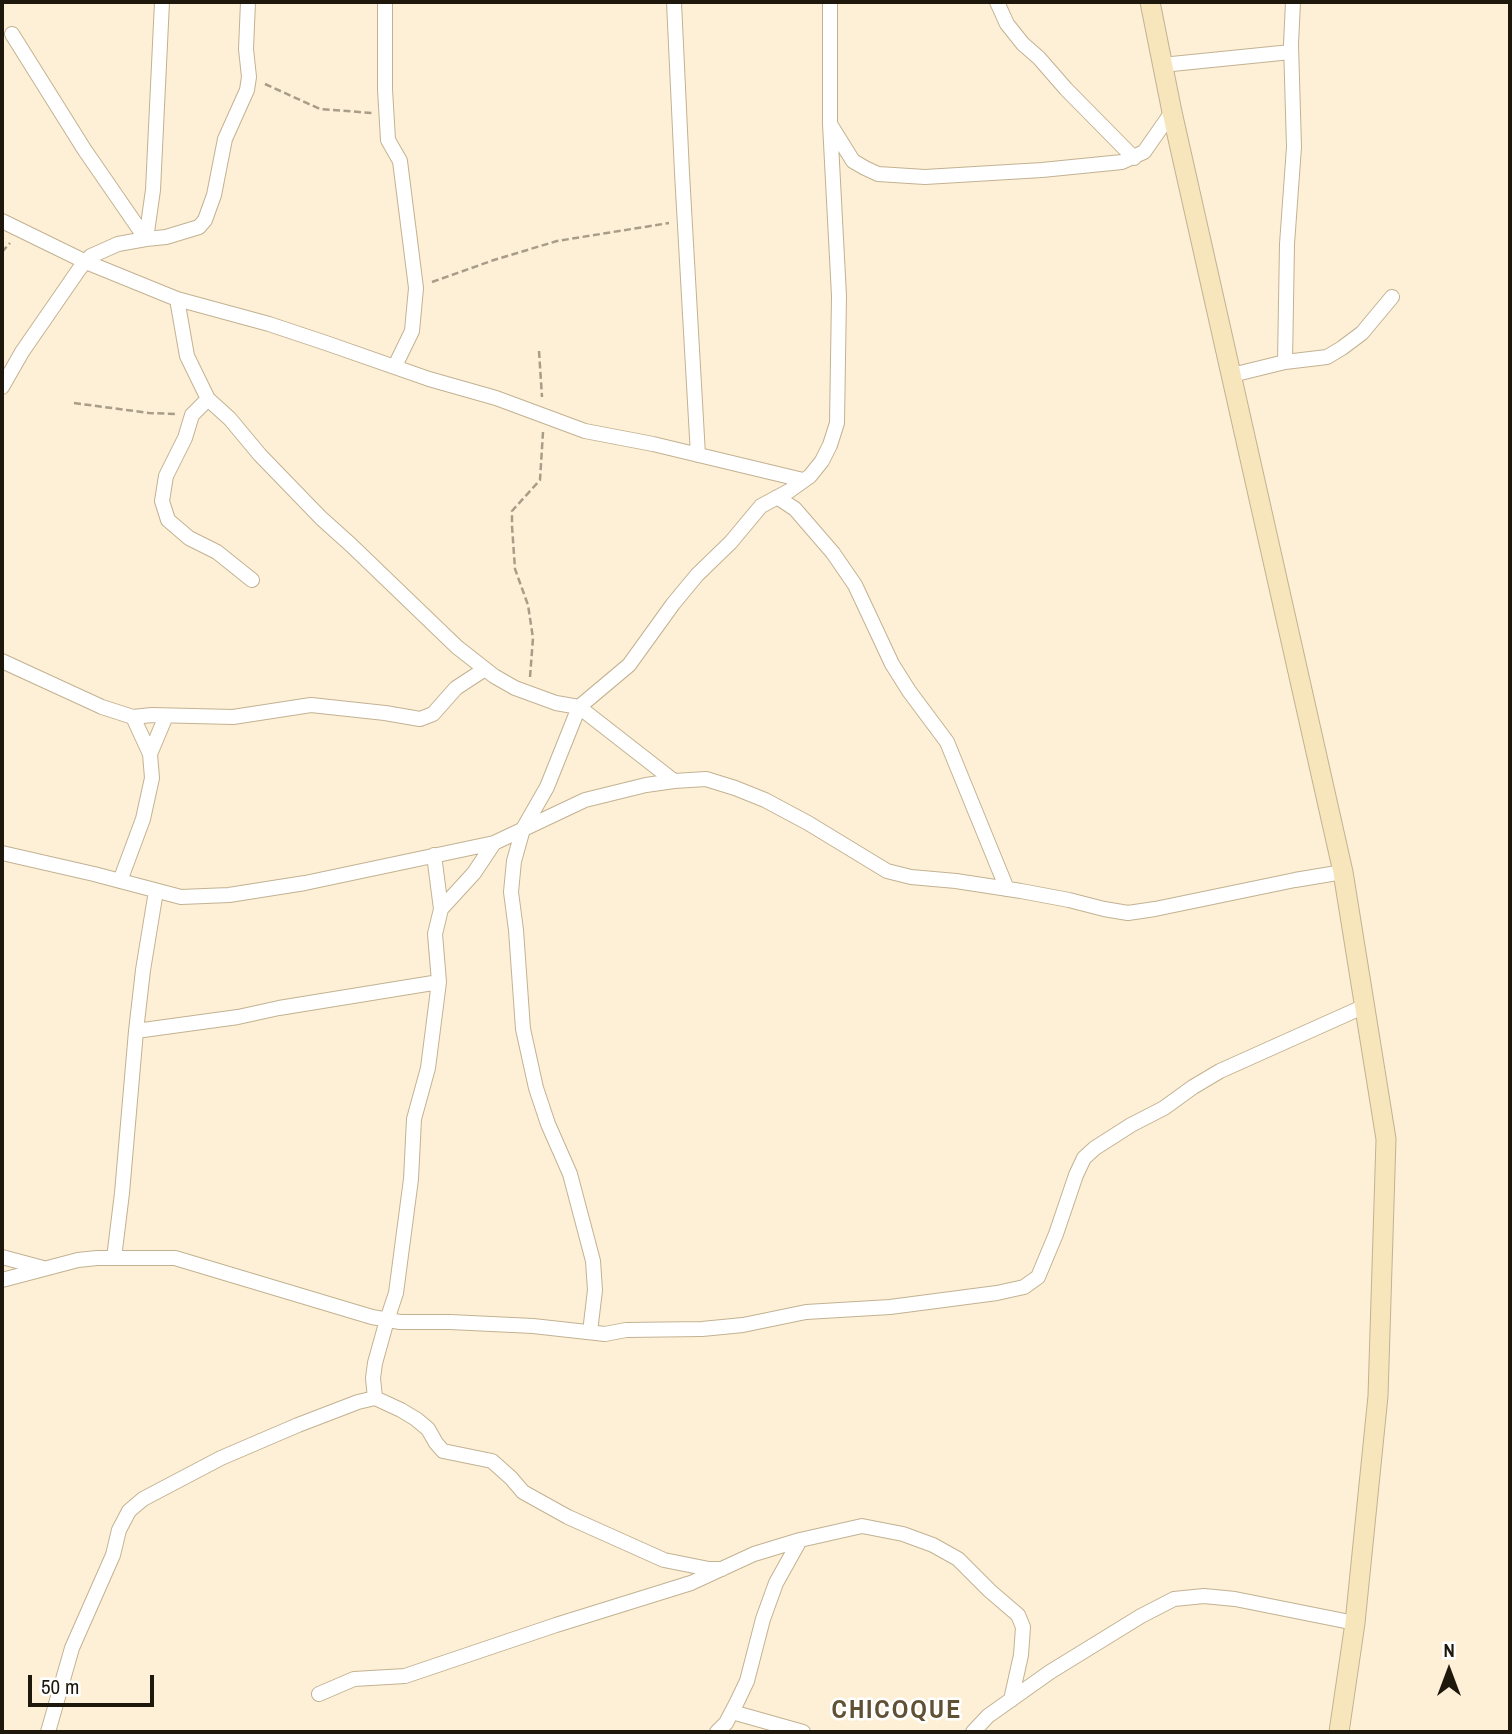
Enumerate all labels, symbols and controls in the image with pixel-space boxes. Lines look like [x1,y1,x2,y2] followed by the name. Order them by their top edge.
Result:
[1414,1636,1484,1706] north arrow
[1443,1637,1455,1663] text: N
[32,1660,158,1704] scale bar
[41,1672,79,1701] text: 50 m
[833,1695,961,1727] district label: CHICOQUE

